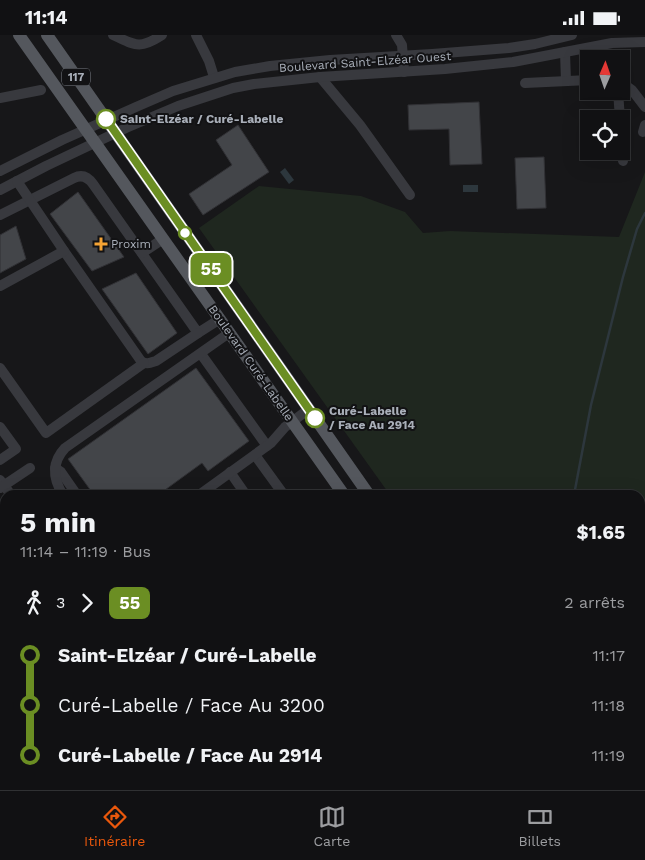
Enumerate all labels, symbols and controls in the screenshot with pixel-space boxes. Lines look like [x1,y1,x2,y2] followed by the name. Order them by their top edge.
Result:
[25,6,68,29] text: 11:14
[278,49,452,75] street label: Boulevard Saint-Elzéar Ouest
[580,50,630,100] north arrow
[580,50,630,160] map controls
[62,69,90,86] road number: 117
[96,109,116,129] marker: Saint-Elzéar / Curé-Labelle
[580,110,630,160] button: locate
[120,112,283,126] place label: Saint-Elzéar / Curé-Labelle
[178,226,192,240] unlabelled marker
[111,237,151,251] place label: Proxim
[95,238,107,250] marker: Proxim
[188,253,234,285] line badge: 55
[201,258,222,279] text: 55
[206,302,296,424] street label: Boulevard Curé-Labelle
[329,404,415,432] place label: Curé-Labelle / Face Au 2914
[305,408,325,428] marker: Curé-Labelle / Face Au 2914
[20,506,96,539] text: 5 min
[576,521,625,544] text: $1.65
[20,542,151,561] text: 11:14 – 11:19 · Bus
[20,589,48,617] icon: walk
[73,589,101,617] icon: forward
[119,592,140,613] text: 55
[56,593,65,612] text: 3
[564,593,625,612] text: 2 arrêts
[58,644,317,667] text: Saint-Elzéar / Curé-Labelle
[593,646,625,665] text: 11:17
[58,694,325,717] text: Curé-Labelle / Face Au 3200
[592,696,625,715] text: 11:18
[58,744,322,767] text: Curé-Labelle / Face Au 2914
[592,746,625,765] text: 11:19
[84,803,145,849] tab: Itinéraire
[313,803,350,849] tab: Carte
[518,803,561,849] tab: Billets

